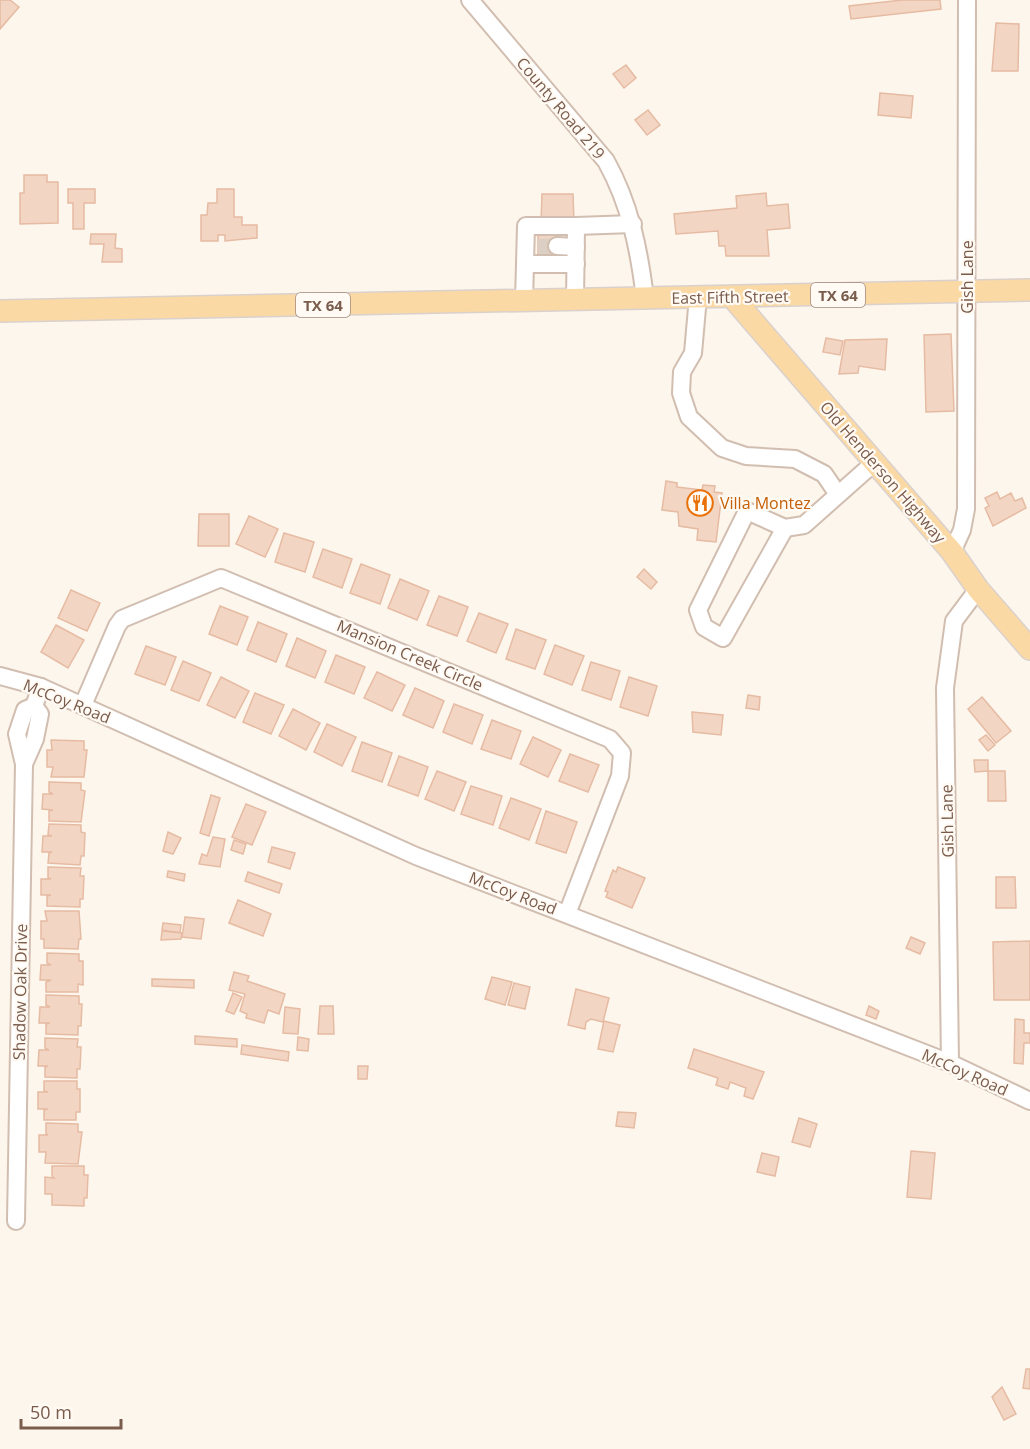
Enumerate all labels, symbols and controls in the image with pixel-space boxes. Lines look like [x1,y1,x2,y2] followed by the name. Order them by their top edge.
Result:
[512,52,610,164] street label: County Road 219
[956,240,978,314] street label: Gish Lane
[811,283,865,307] road number: TX 64
[671,285,789,309] street label: East Fifth Street
[296,293,350,317] road number: TX 64
[815,396,951,548] street label: Old Henderson Highway
[685,488,715,518] restaurant icon: Villa Montez
[720,492,811,514] place label: Villa Montez
[334,614,487,696] street label: Mansion Creek Circle
[20,674,114,728] street label: McCoy Road
[935,784,959,858] street label: Gish Lane
[466,866,560,920] street label: McCoy Road
[8,924,32,1060] street label: Shadow Oak Drive
[918,1043,1012,1101] street label: McCoy Road
[21,1392,122,1430] scale bar
[30,1400,72,1424] text: 50 m

